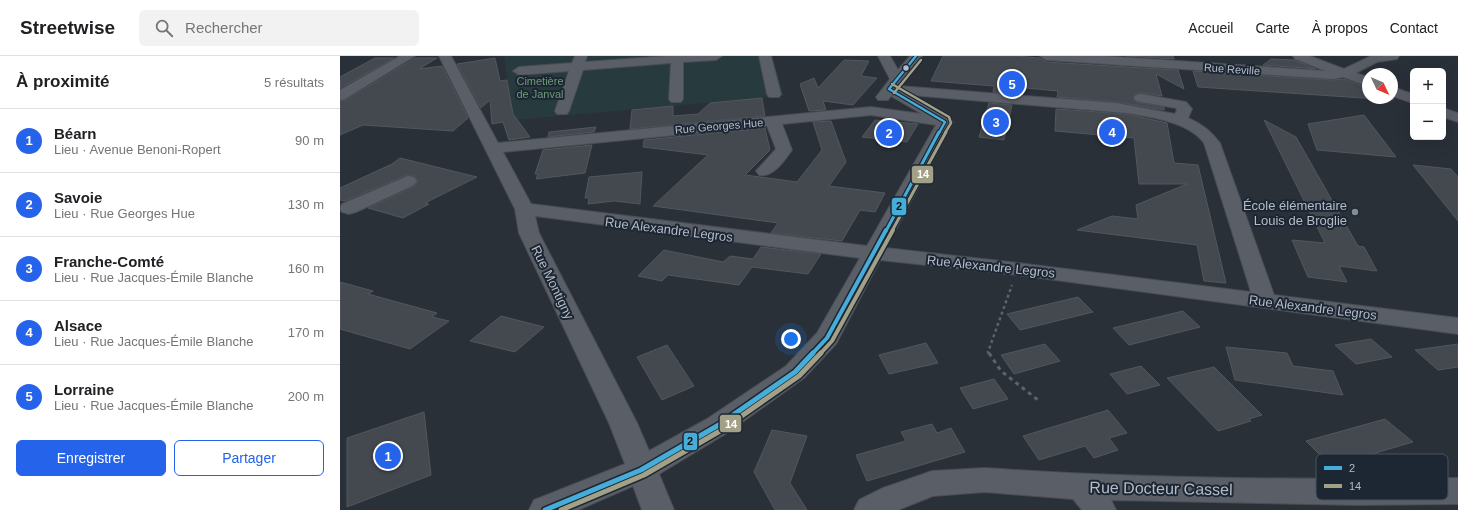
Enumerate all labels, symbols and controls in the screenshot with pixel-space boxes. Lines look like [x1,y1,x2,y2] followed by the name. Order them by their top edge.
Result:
[139,10,419,46] search box
[20,17,115,38] text: Streetwise
[153,17,175,39] icon: search
[185,19,263,36] text: Rechercher
[1188,20,1233,36] text: Accueil
[1255,20,1290,36] text: Carte
[1312,20,1368,36] text: À propos
[1390,20,1438,36] text: Contact
[1204,61,1260,77] street label: Rue Reville
[901,63,911,73] unlabelled marker
[1362,68,1398,104] north arrow
[1410,68,1446,140] map controls
[1410,68,1446,104] button: +
[999,69,1025,99] pin: 5
[16,72,110,91] text: À proximité
[264,75,324,90] text: 5 résultats
[516,75,564,100] park label: Cimetière de Janval
[1410,104,1446,140] button: −
[983,107,1009,137] pin: 3
[674,116,764,136] street label: Rue Georges Hue
[1099,117,1125,147] pin: 4
[876,118,902,148] pin: 2
[54,125,97,142] text: Béarn
[25,133,33,148] text: 1
[295,133,324,148] text: 90 m
[54,142,221,157] text: Lieu · Avenue Benoni-Ropert
[911,165,934,184] line badge: 14
[917,168,930,180] text: 14
[54,189,102,206] text: Savoie
[25,197,33,212] text: 2
[288,197,324,212] text: 130 m
[891,197,907,216] line badge: 2
[1243,198,1347,228] place label: École élémentaire Louis de Broglie
[896,200,902,212] text: 2
[54,206,195,221] text: Lieu · Rue Georges Hue
[1350,207,1360,217] marker: École élémentaire Louis de Broglie
[604,214,734,245] street label: Rue Alexandre Legros
[528,243,577,322] street label: Rue Montigny
[926,252,1056,281] street label: Rue Alexandre Legros
[54,253,164,270] text: Franche-Comté
[25,261,33,276] text: 3
[288,261,324,276] text: 160 m
[54,270,253,285] text: Lieu · Rue Jacques-Émile Blanche
[1248,292,1378,323] street label: Rue Alexandre Legros
[54,317,102,334] text: Alsace
[25,325,33,340] text: 4
[288,325,324,340] text: 170 m
[781,329,801,349] your location
[54,334,253,349] text: Lieu · Rue Jacques-Émile Blanche
[54,381,114,398] text: Lorraine
[25,389,33,404] text: 5
[288,389,324,404] text: 200 m
[54,398,253,413] text: Lieu · Rue Jacques-Émile Blanche
[719,414,742,433] line badge: 14
[725,418,738,430] text: 14
[683,432,698,451] line badge: 2
[687,435,693,447] text: 2
[16,440,166,476] button: Enregistrer
[174,440,324,476] button: Partager
[375,441,401,471] pin: 1
[1316,454,1448,500] legend
[1349,462,1355,474] text: 2
[1089,479,1233,498] street label: Rue Docteur Cassel
[1349,480,1361,492] text: 14

